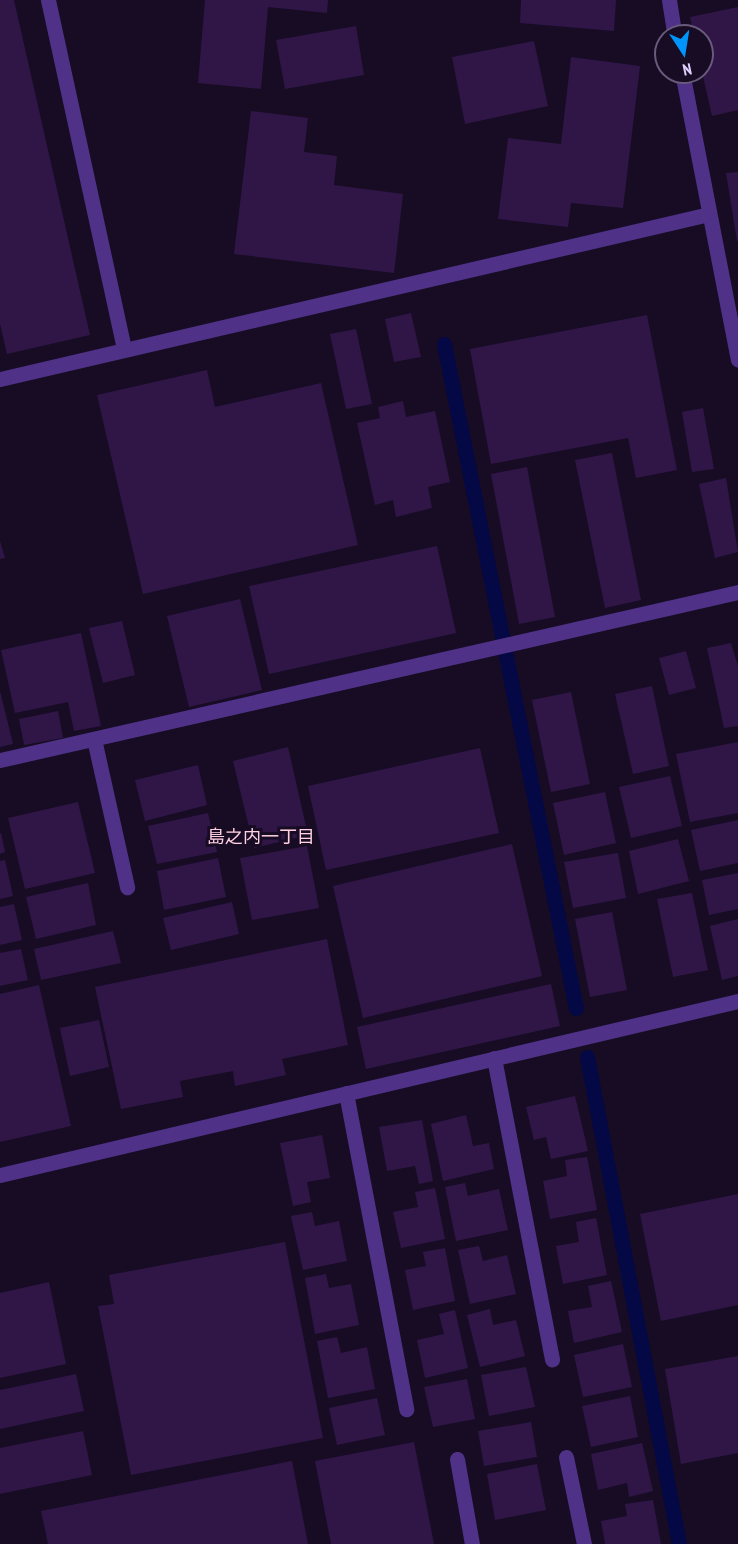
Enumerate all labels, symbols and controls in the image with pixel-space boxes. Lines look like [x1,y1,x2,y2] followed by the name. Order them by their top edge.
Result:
[654,24,714,84] north arrow
[681,59,694,80] text: N
[207,826,315,848] district label: 島之内一丁目

